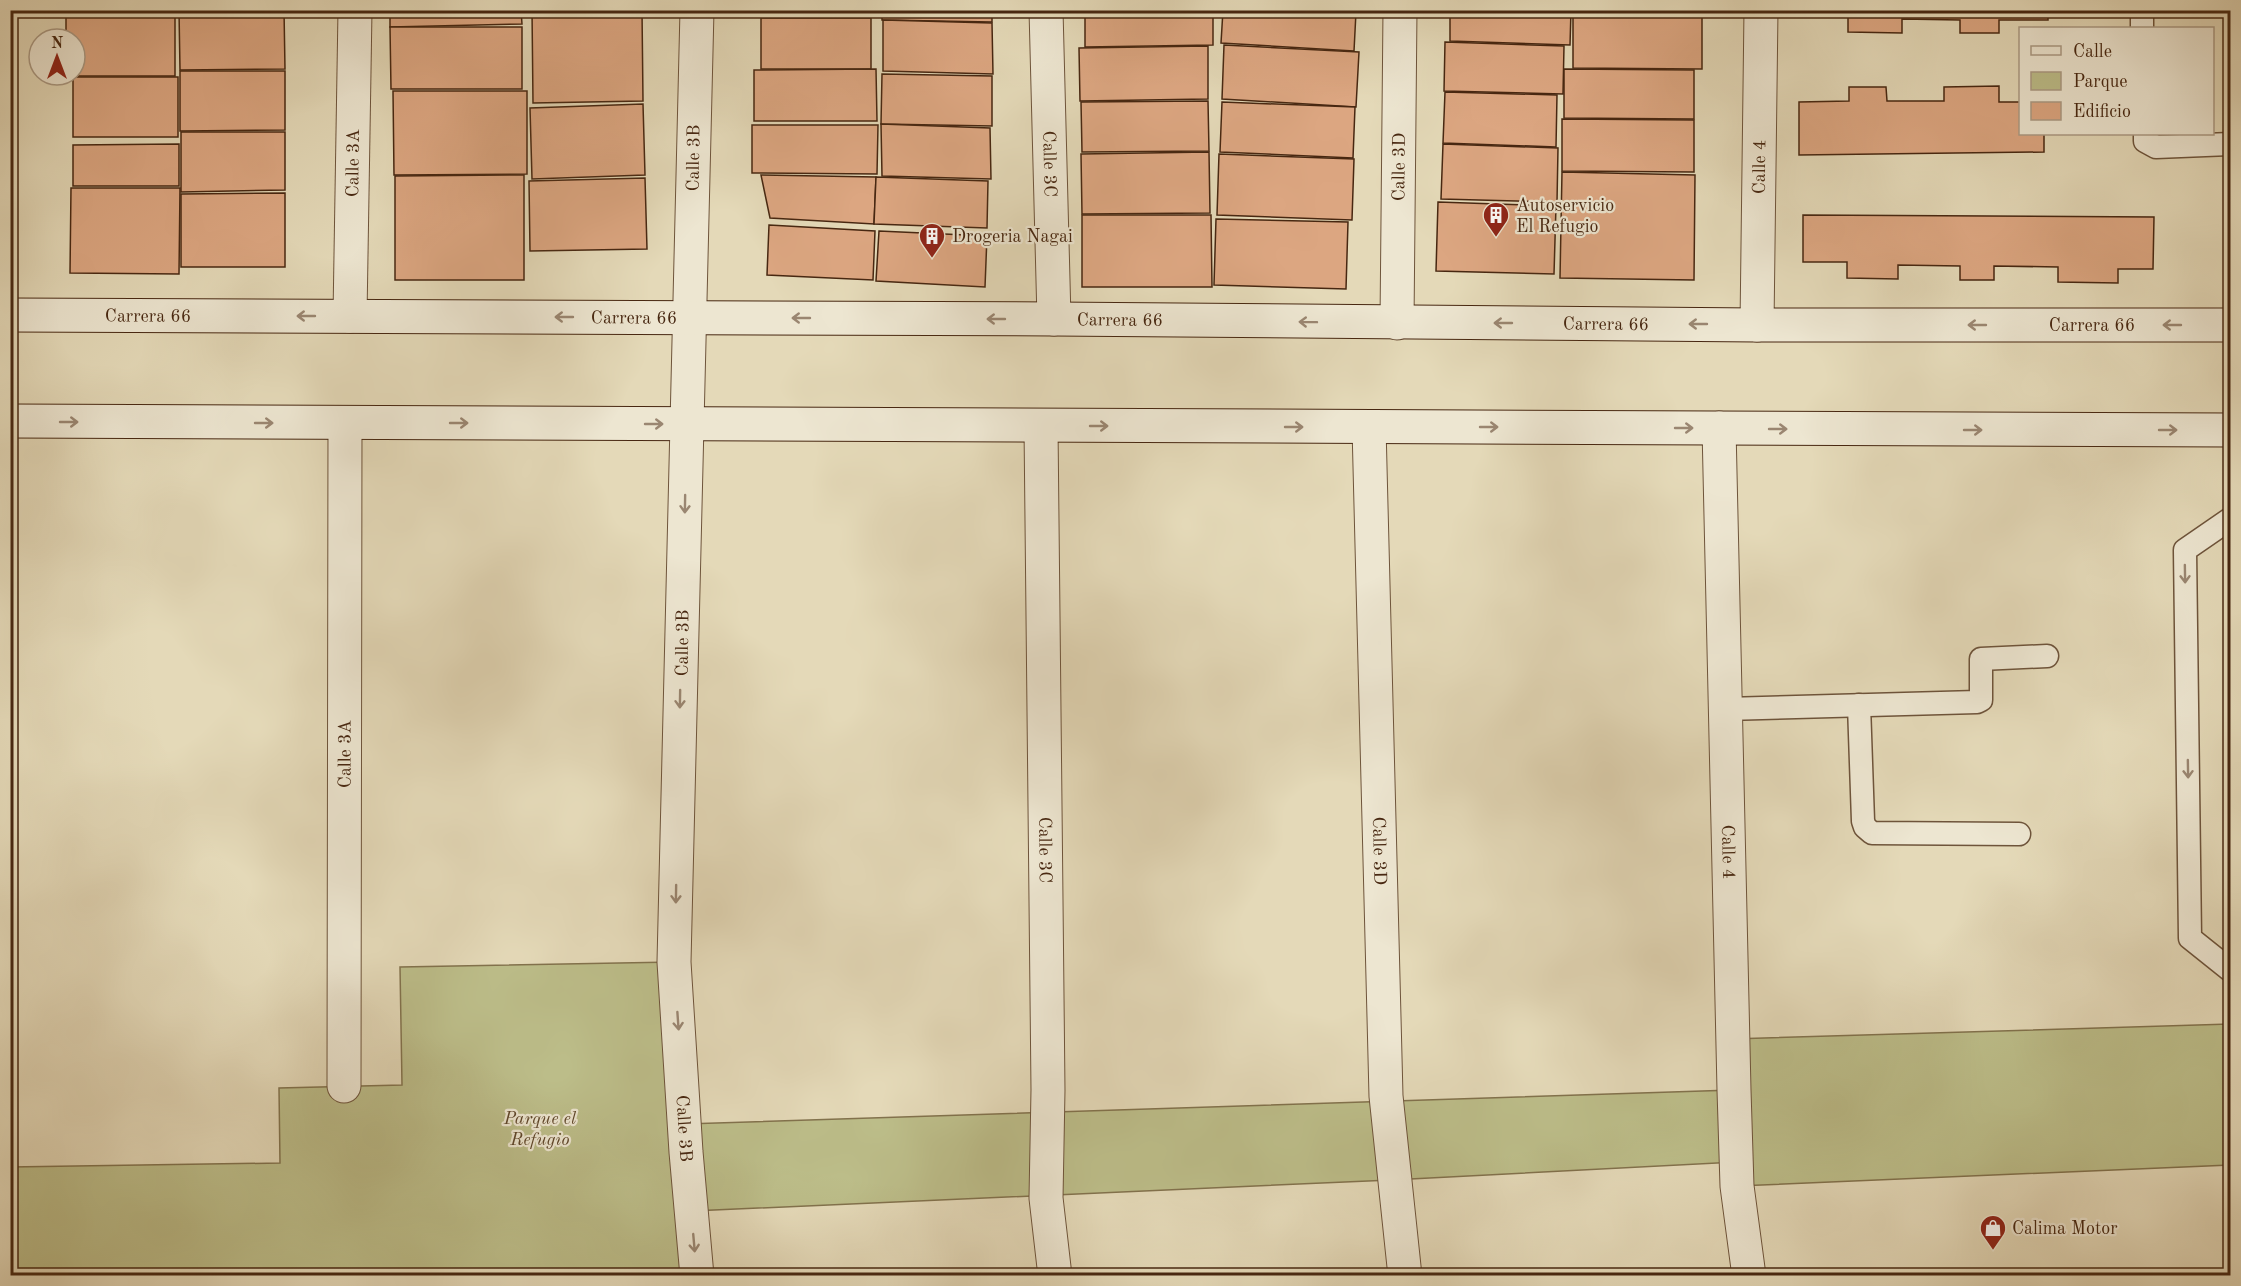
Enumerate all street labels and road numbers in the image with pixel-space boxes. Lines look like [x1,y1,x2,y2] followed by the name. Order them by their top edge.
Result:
[684,124,704,192] street label: Calle 3B
[344,129,363,197] street label: Calle 3A
[1039,130,1059,197] street label: Calle 3C
[1390,133,1409,201] street label: Calle 3D
[1751,140,1769,194] street label: Calle 4
[105,307,191,326] street label: Carrera 66
[591,309,677,328] street label: Carrera 66
[1077,311,1163,330] street label: Carrera 66
[1563,315,1649,334] street label: Carrera 66
[2049,317,2135,335] street label: Carrera 66
[673,609,693,677] street label: Calle 3B
[336,720,355,788] street label: Calle 3A
[1369,816,1389,885] street label: Calle 3D
[1035,817,1054,883] street label: Calle 3C
[1718,824,1737,879] street label: Calle 4
[672,1094,695,1163] street label: Calle 3B

